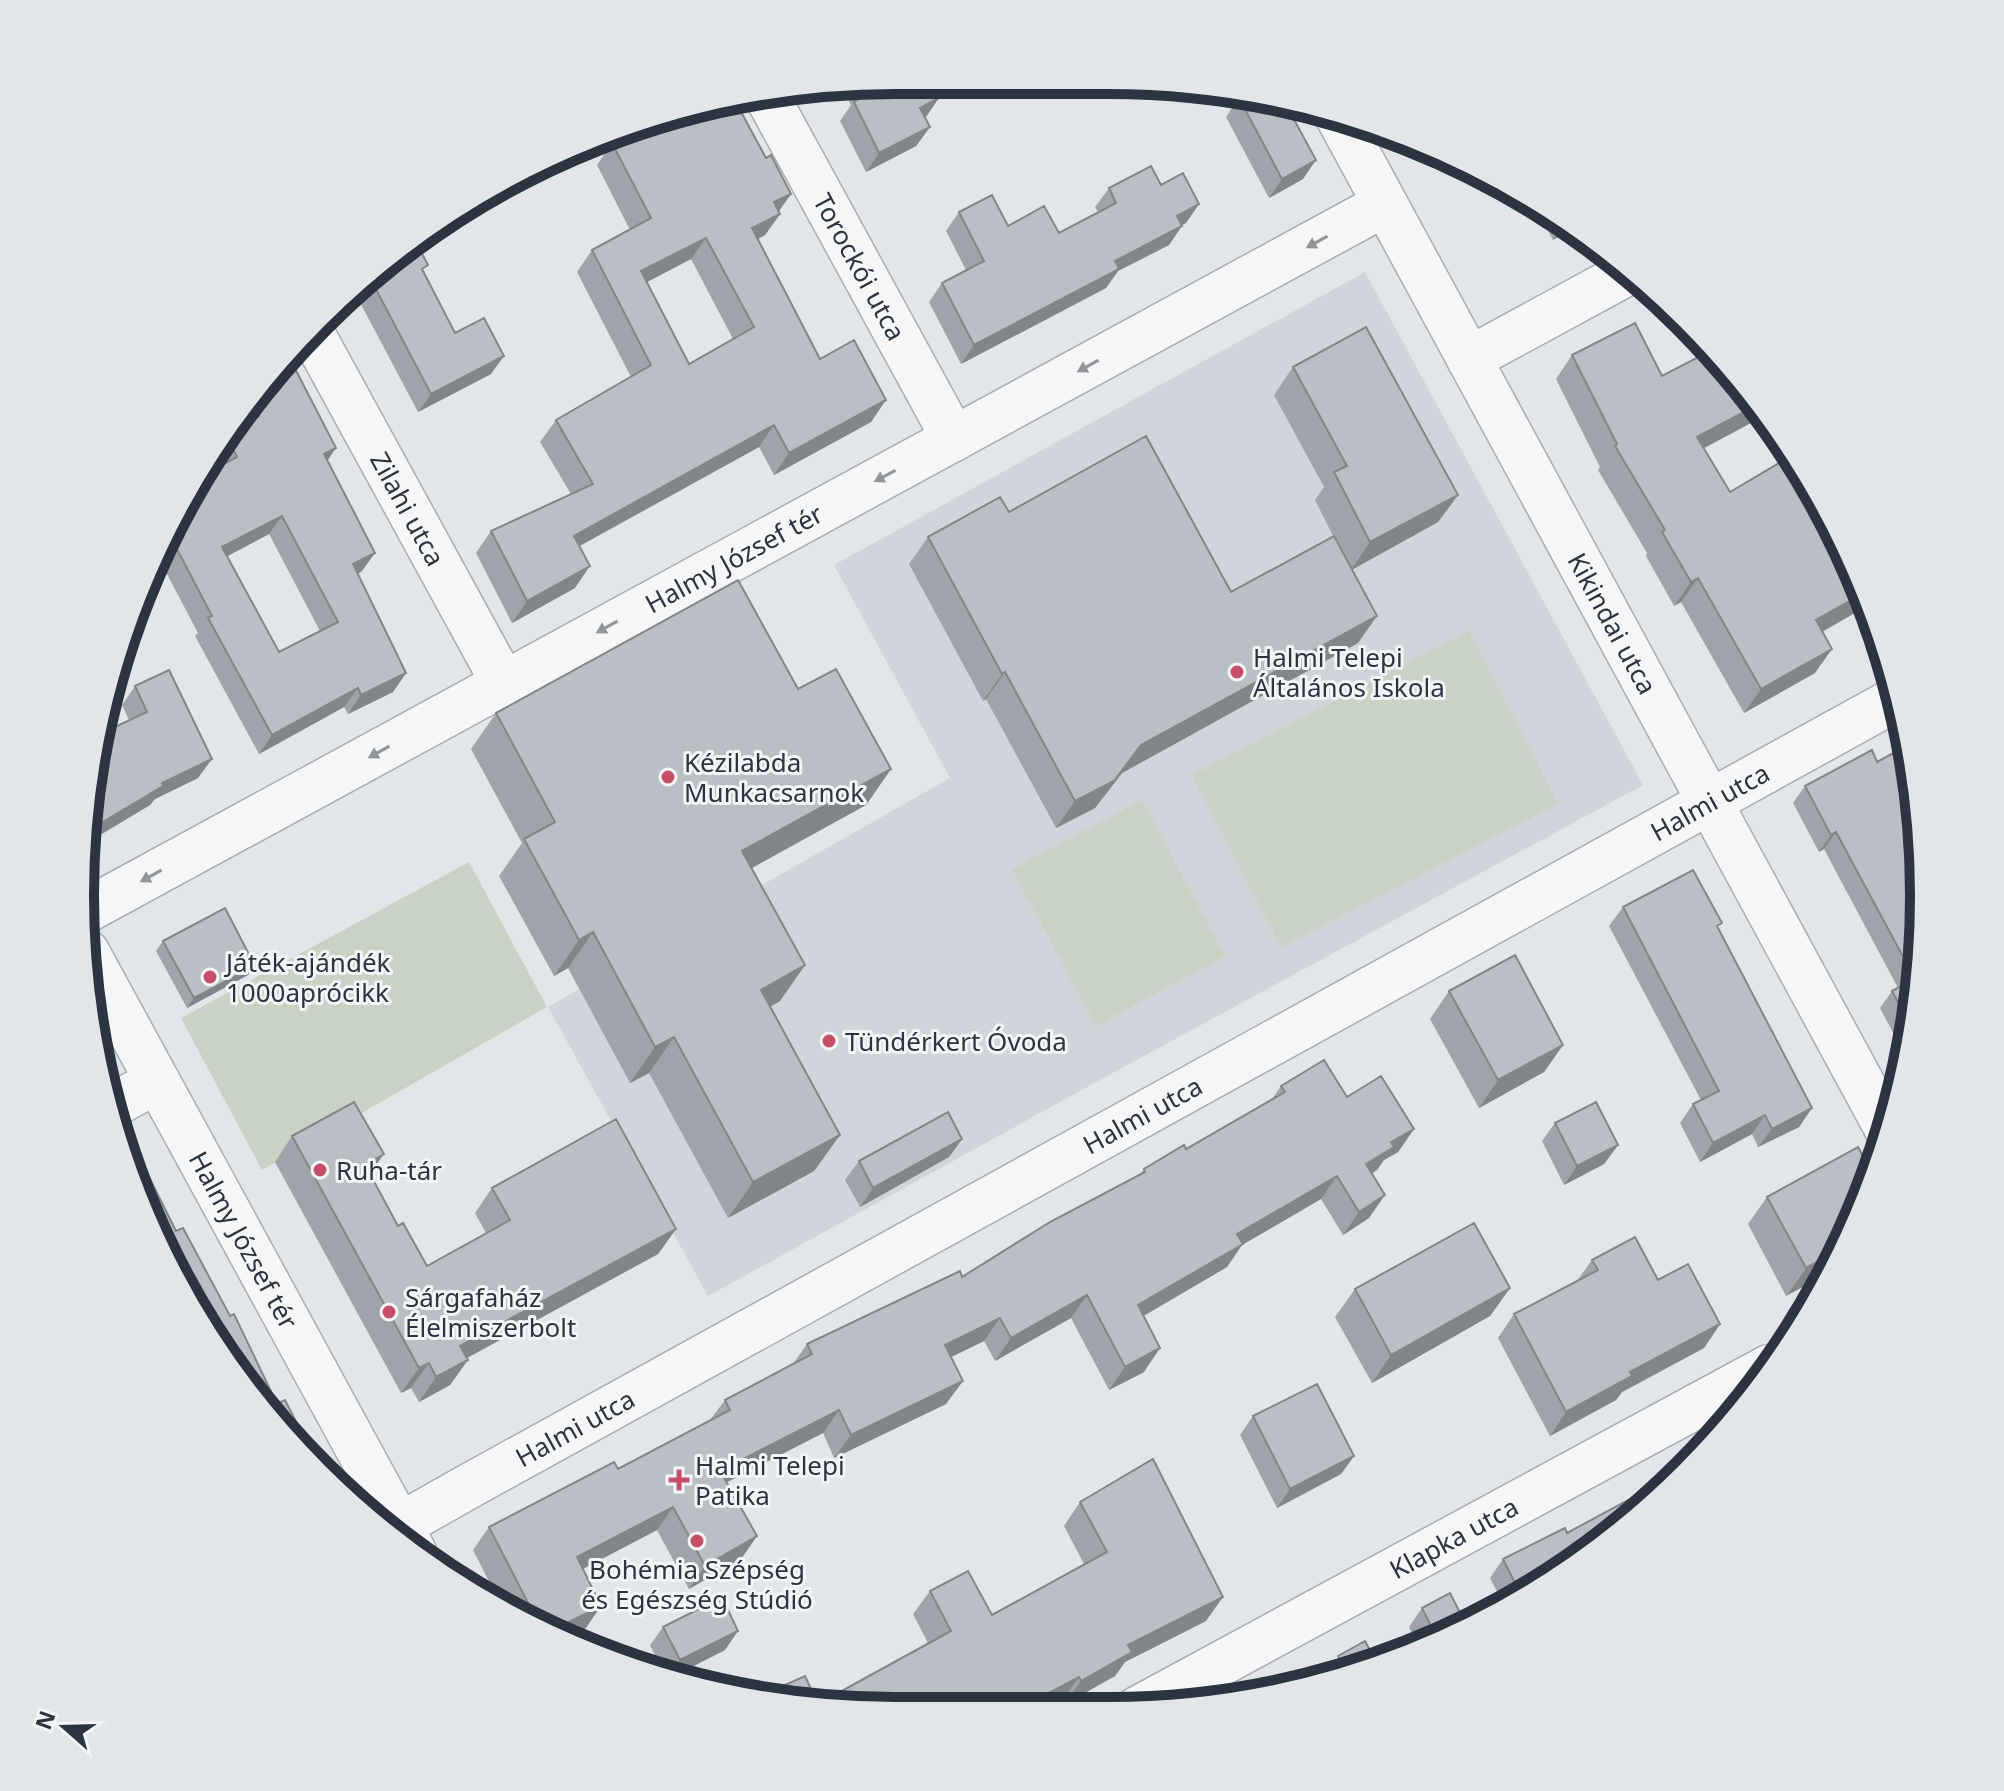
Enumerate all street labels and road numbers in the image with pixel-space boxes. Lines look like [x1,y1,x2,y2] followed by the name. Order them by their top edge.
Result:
[805,187,915,347] street label: Torockói utca
[362,445,454,572] street label: Zilahi utca
[638,495,829,621] street label: Halmy József tér
[1560,546,1666,701] street label: Kikindai utca
[1644,754,1776,849] street label: Halmi utca
[1076,1067,1208,1162] street label: Halmi utca
[181,1145,307,1336] street label: Halmy József tér
[509,1380,641,1475] street label: Halmi utca
[1383,1488,1524,1587] street label: Klapka utca

